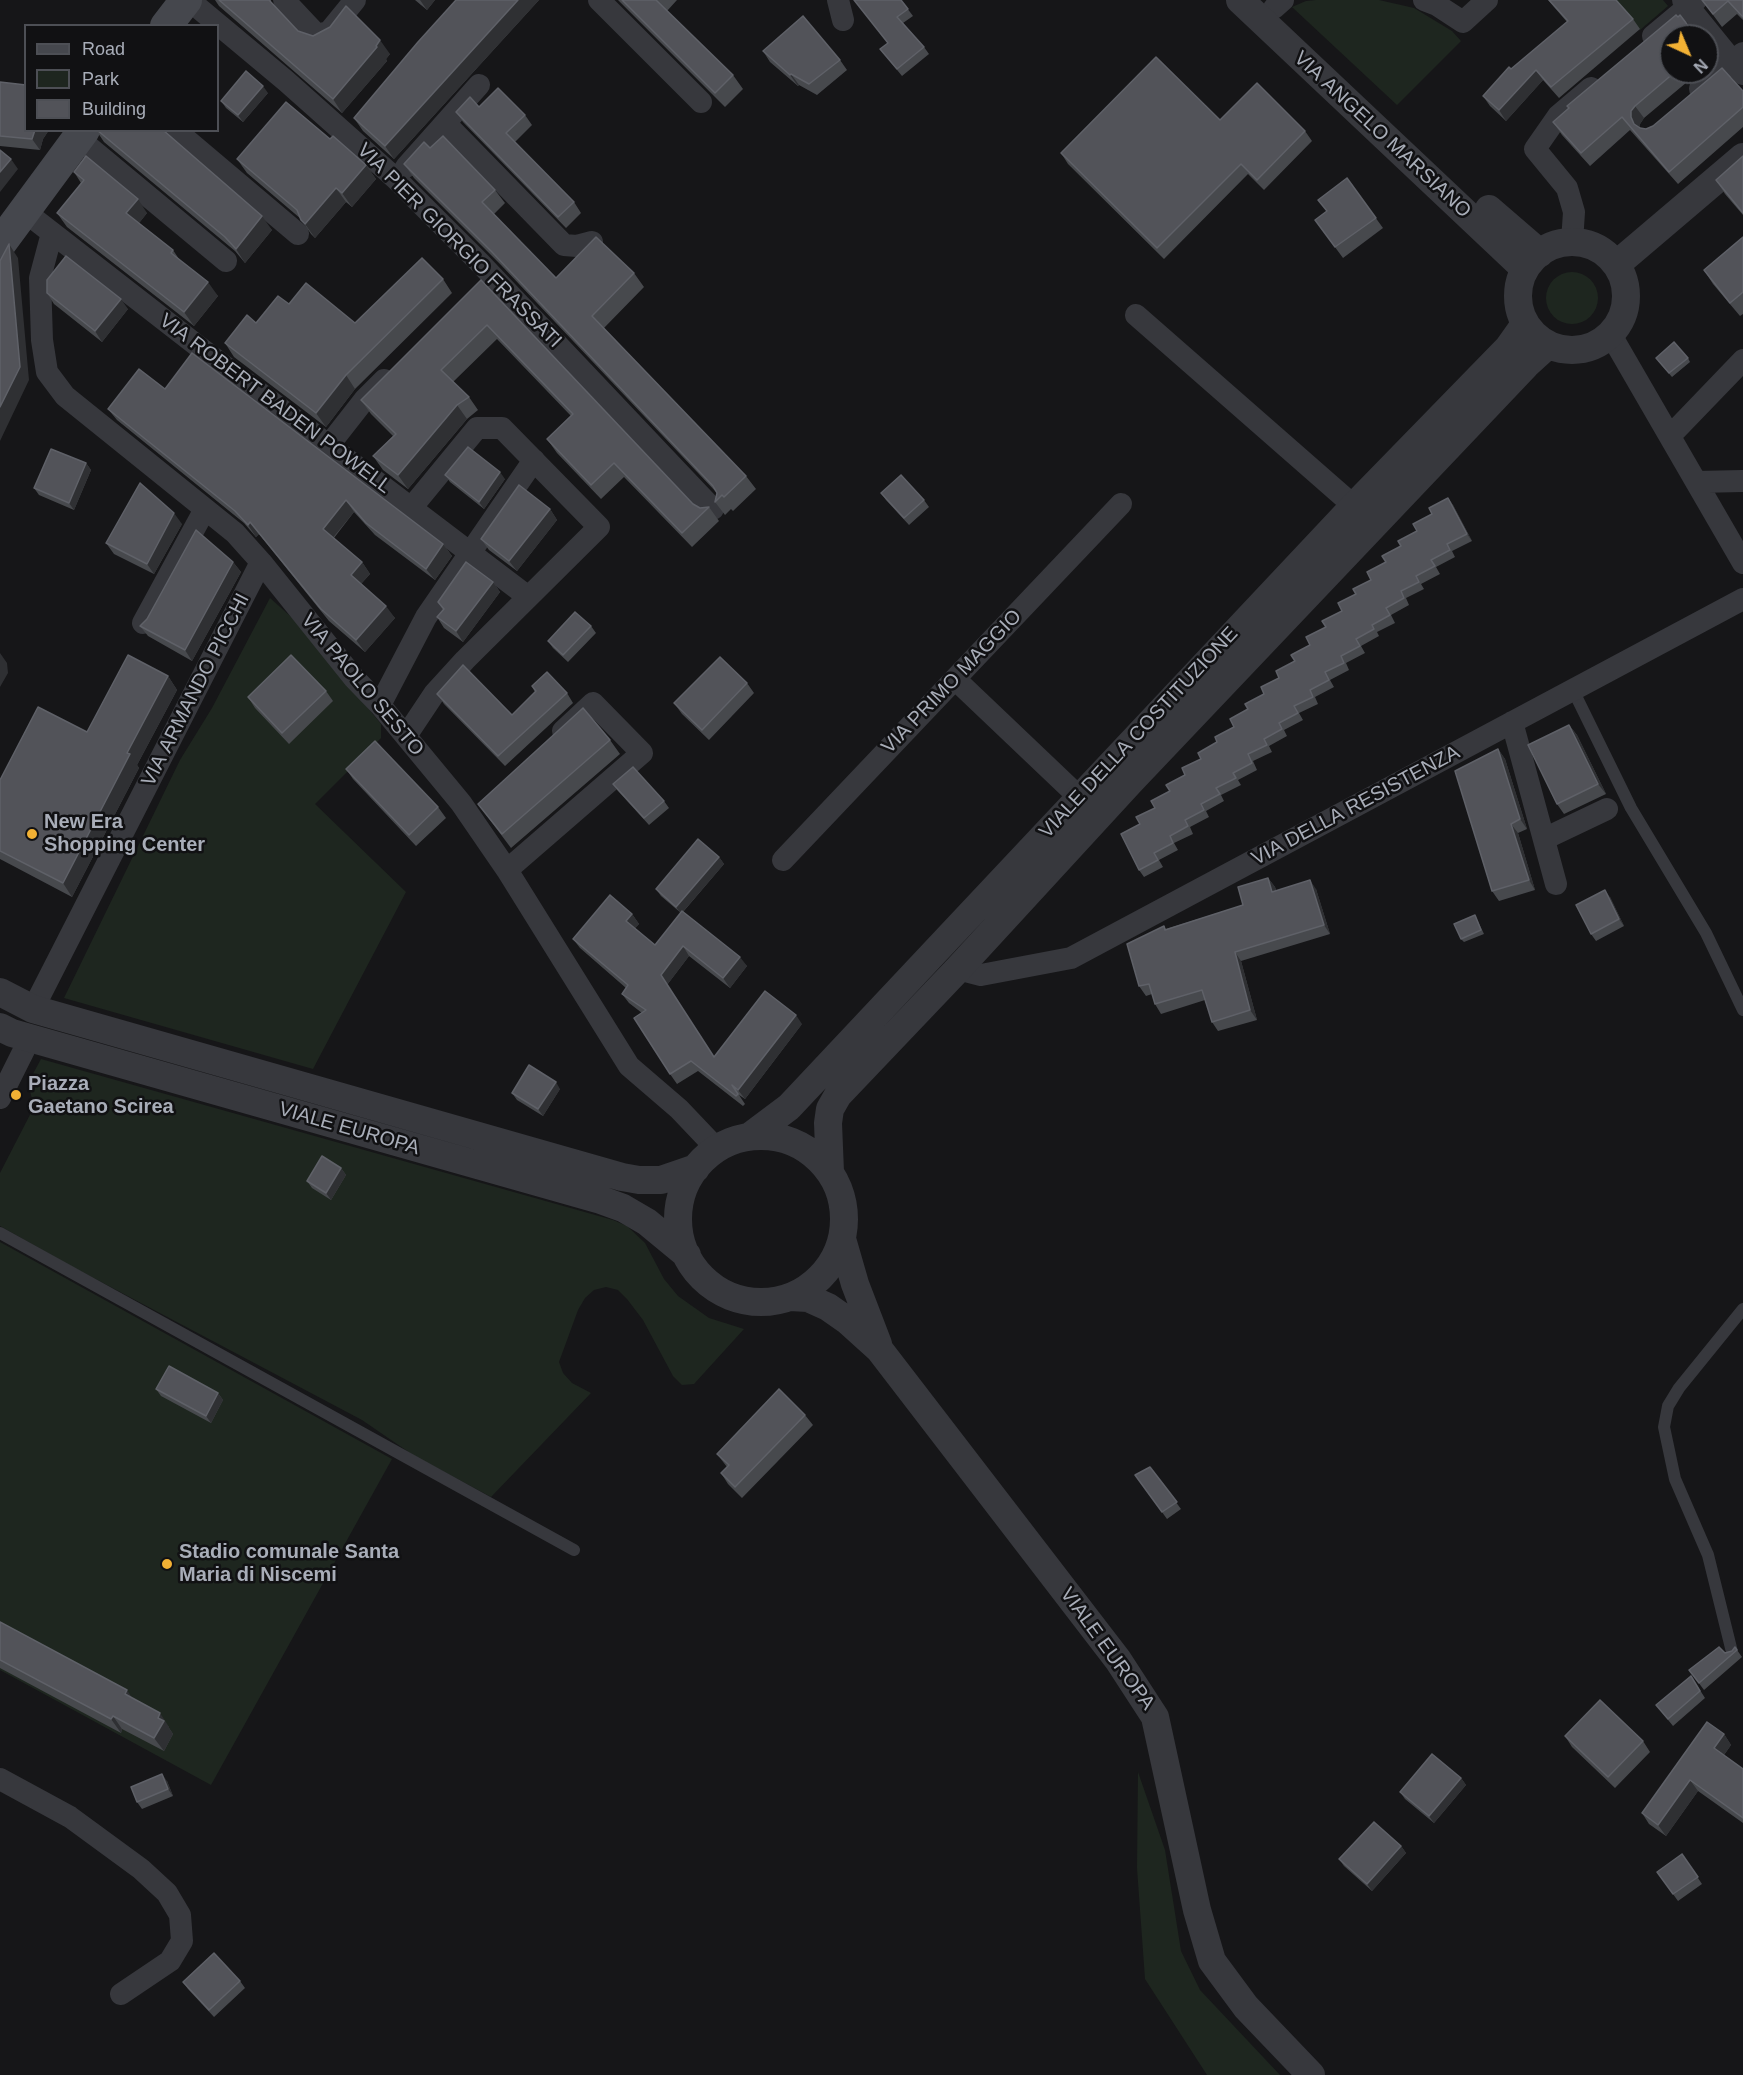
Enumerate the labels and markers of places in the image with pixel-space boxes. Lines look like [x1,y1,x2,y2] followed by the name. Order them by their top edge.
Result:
[44,810,205,857] place label: New Era Shopping Center
[25,827,39,841] marker: New Era Shopping Center
[28,1072,174,1119] place label: Piazza Gaetano Scirea
[9,1088,23,1102] marker: Piazza Gaetano Scirea
[179,1540,399,1587] place label: Stadio comunale Santa Maria di Niscemi
[160,1557,174,1571] marker: Stadio comunale Santa Maria di Niscemi

